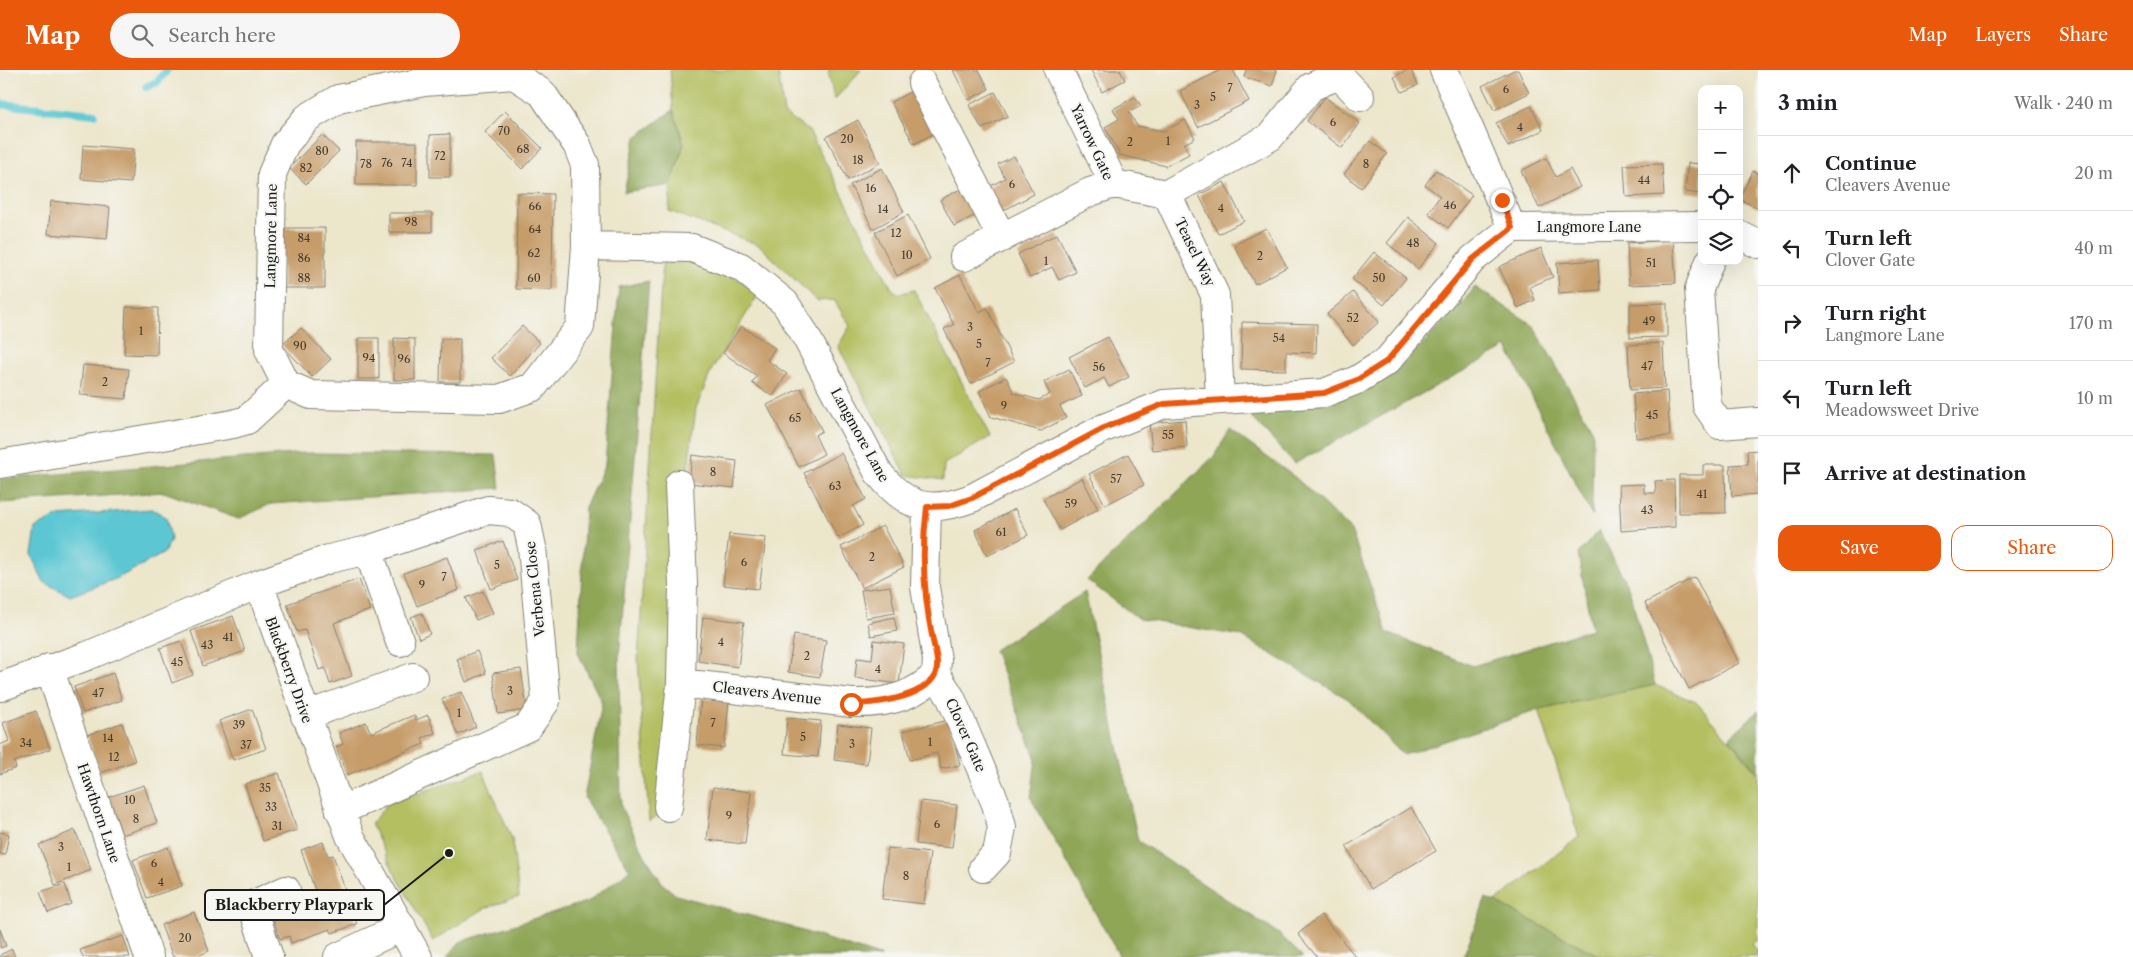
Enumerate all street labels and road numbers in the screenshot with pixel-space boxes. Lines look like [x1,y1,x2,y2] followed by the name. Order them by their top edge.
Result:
[1066,100,1118,183] street label: Yarrow Gate
[261,183,281,289] street label: Langmore Lane
[1171,215,1220,290] street label: Teasel Way
[1537,218,1642,236] street label: Langmore Lane
[827,385,893,485] street label: Langmore Lane
[521,540,549,639] street label: Verbena Close
[261,614,317,726] street label: Blackberry Drive
[711,677,823,709] street label: Cleavers Avenue
[942,695,990,775] street label: Clover Gate
[74,761,125,865] street label: Hawthorn Lane

